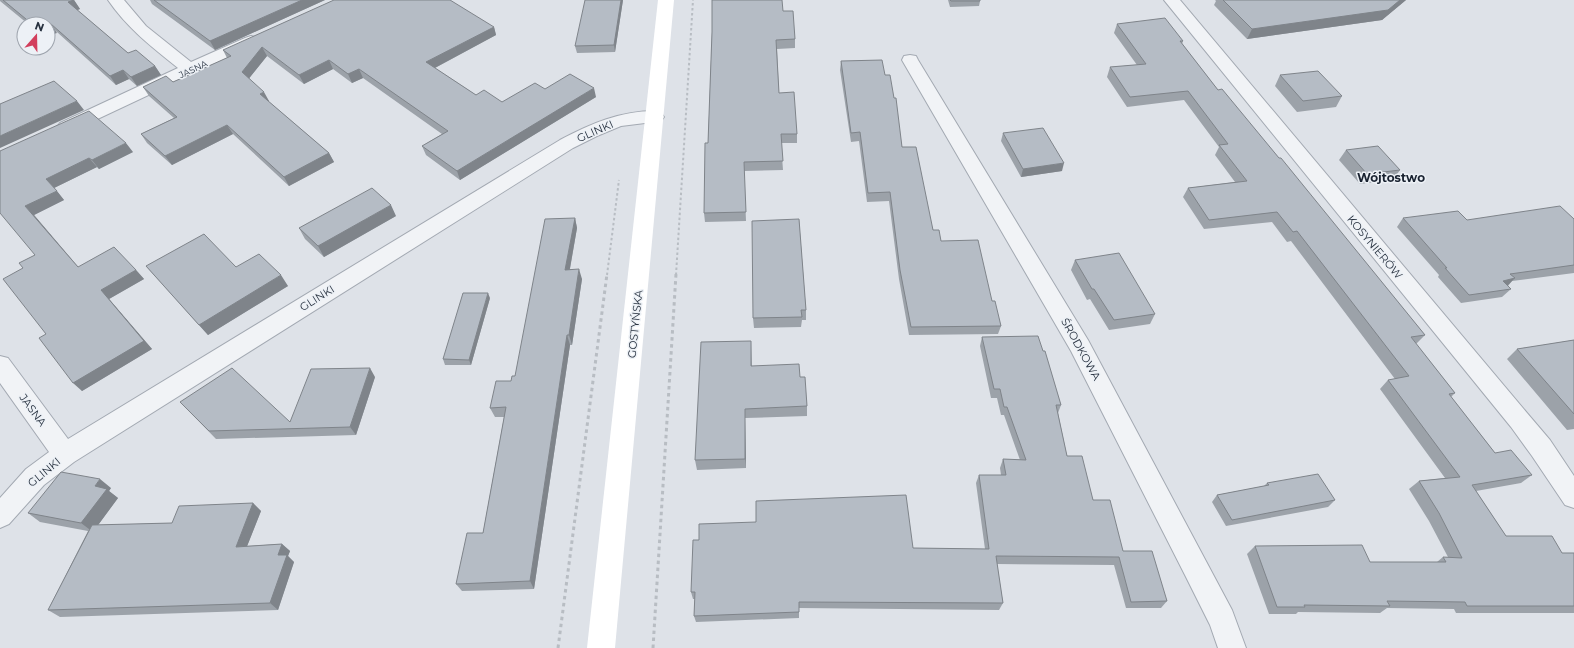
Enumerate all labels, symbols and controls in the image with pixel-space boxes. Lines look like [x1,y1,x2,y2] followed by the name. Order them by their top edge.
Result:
[16,16,56,56] north arrow
[33,19,46,35] text: N
[176,57,209,81] street label: JASNA
[575,117,615,145] street label: GLINKI
[1357,170,1425,185] district label: Wójtostwo
[1344,212,1406,282] street label: KOSYNIERÓW
[297,282,337,314] street label: GLINKI
[624,289,646,359] street label: GOSTYŃSKA
[1058,315,1104,383] street label: ŚRODKOWA
[16,390,50,429] street label: JASNA
[25,454,63,490] street label: GLINKI

